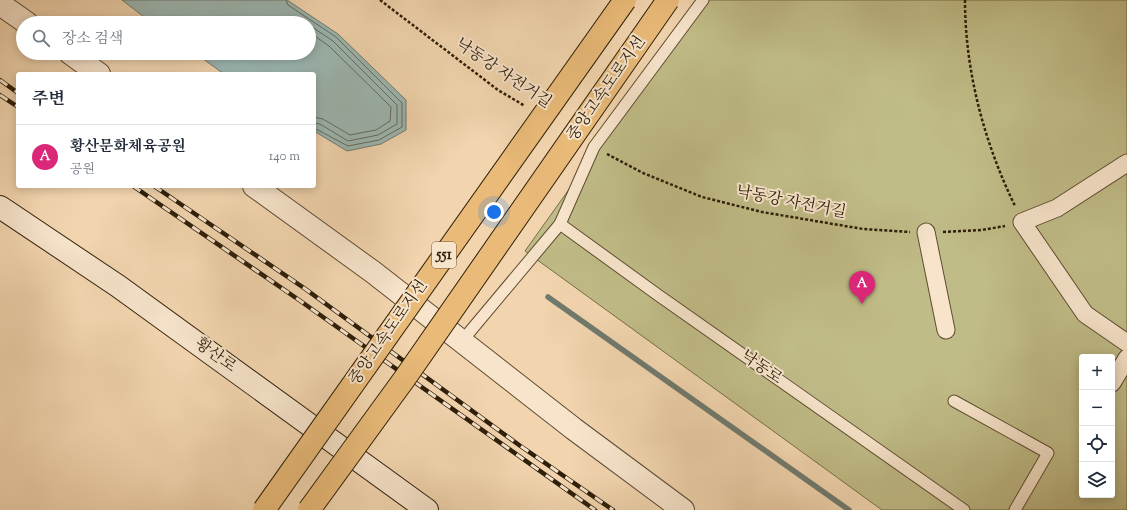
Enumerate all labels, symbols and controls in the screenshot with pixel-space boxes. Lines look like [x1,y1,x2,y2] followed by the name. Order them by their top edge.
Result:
[16,16,316,60] search box
[30,27,52,49] icon: search
[62,29,123,50] text: 장소 검색
[562,32,652,146] street label: 중앙고속도로지선
[450,33,556,115] street label: 낙동강 자전거길
[32,88,65,112] text: 주변
[70,137,186,158] text: 황산문화체육공원
[40,148,50,166] text: A
[269,148,300,166] text: 140 m
[70,161,95,179] text: 공원
[734,181,848,225] street label: 낙동강 자전거길
[484,202,504,222] your location
[432,242,456,268] road number: 551
[849,271,875,304] pin: A
[344,276,434,390] street label: 중앙고속도로지선
[189,333,241,379] street label: 황산로
[735,345,787,391] street label: 낙동로
[1079,354,1115,498] map controls
[1079,354,1115,390] button: +
[1079,390,1115,426] button: −
[1079,426,1115,462] button: locate
[1079,462,1115,498] button: layers

